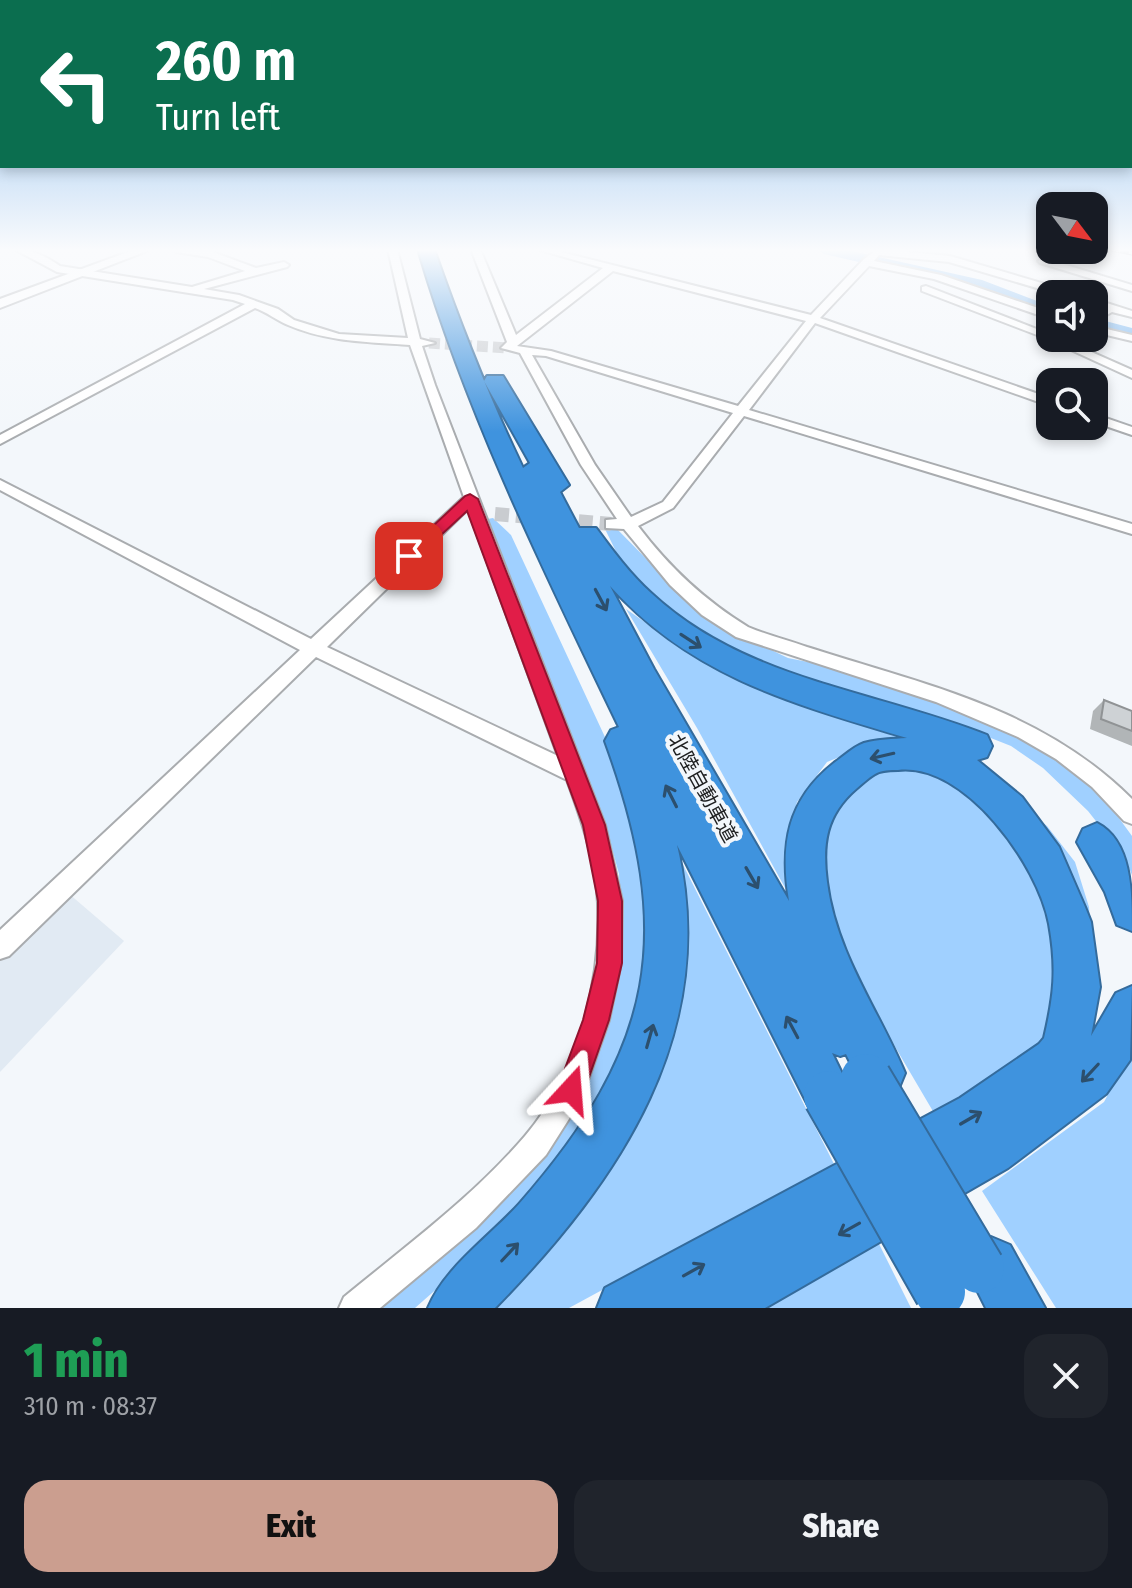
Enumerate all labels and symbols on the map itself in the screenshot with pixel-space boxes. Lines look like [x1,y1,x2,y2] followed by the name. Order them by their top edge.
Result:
[1036,192,1108,264] north arrow
[375,522,443,590] pin
[594,588,610,611] one-way arrow
[679,634,702,650] one-way arrow
[663,730,743,846] street label: 北陸自動車道
[870,749,896,764] one-way arrow
[663,785,679,809] one-way arrow
[745,865,760,889] one-way arrow
[784,1015,800,1039] one-way arrow
[643,1023,658,1049] one-way arrow
[529,1048,613,1132] position arrow
[1081,1063,1099,1083] one-way arrow
[959,1110,982,1126] one-way arrow
[838,1222,861,1238] one-way arrow
[501,1242,520,1262] one-way arrow
[682,1262,705,1278] one-way arrow

